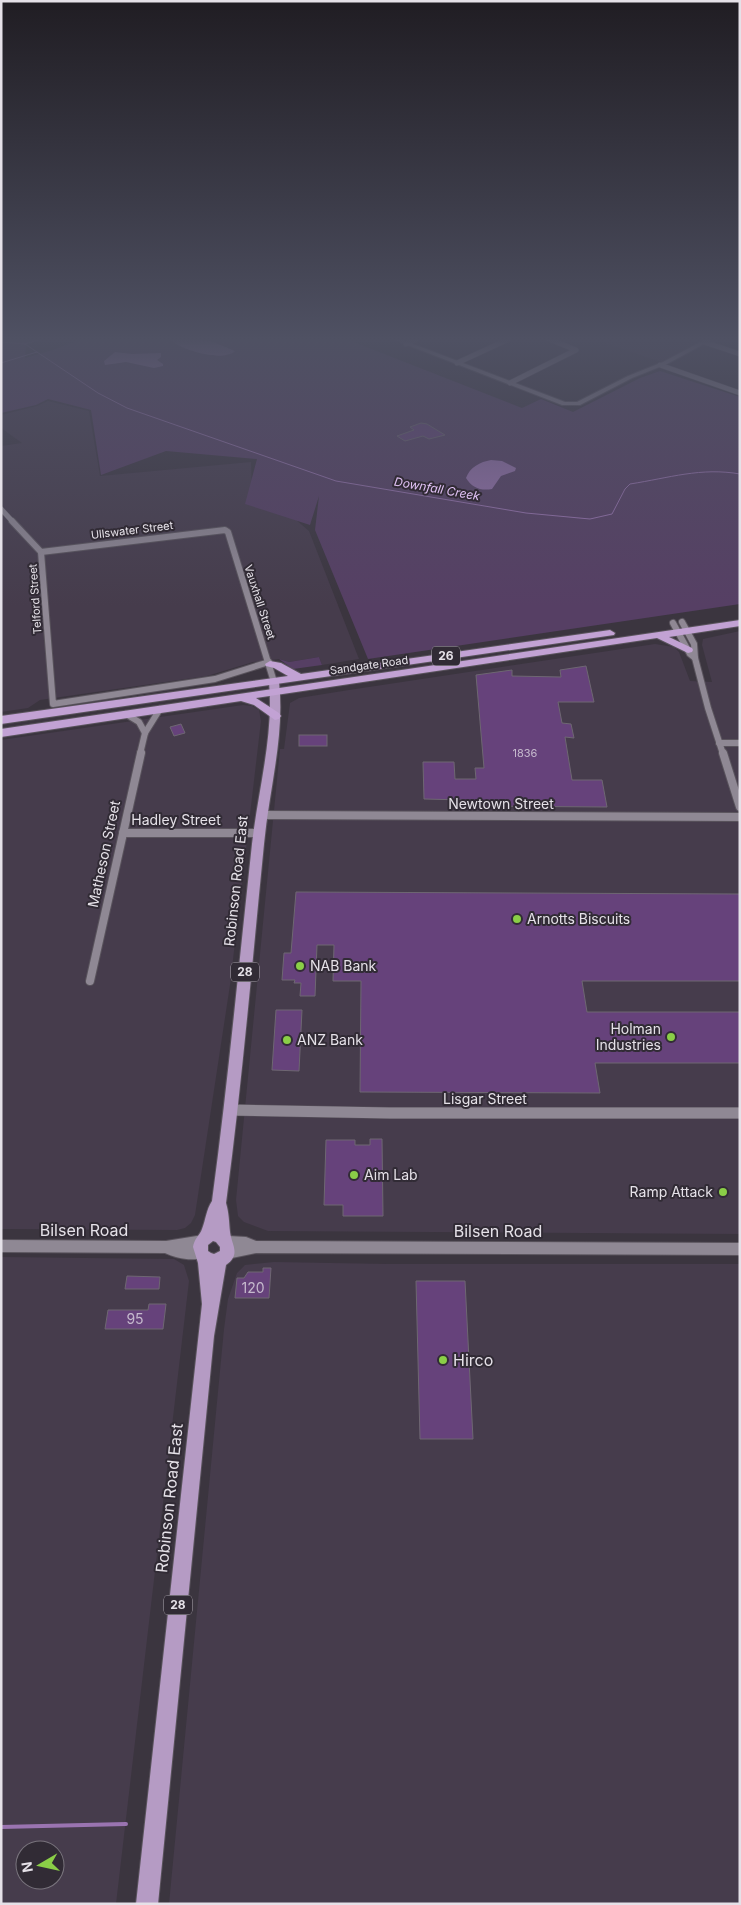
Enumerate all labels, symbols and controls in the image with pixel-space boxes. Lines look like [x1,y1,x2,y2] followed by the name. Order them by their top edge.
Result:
[393,474,481,503] water label: Downfall Creek
[90,518,174,542] street label: Ullswater Street
[26,563,44,635] street label: Telford Street
[241,563,279,642] street label: Vauxhall Street
[432,646,460,666] road number: 26
[329,653,409,677] street label: Sandgate Road
[513,746,538,760] house number: 1836
[448,795,554,812] street label: Newtown Street
[84,798,123,909] street label: Matheson Street
[131,811,221,828] street label: Hadley Street
[220,814,251,947] street label: Robinson Road East
[527,910,630,927] place label: Arnotts Biscuits
[511,913,523,925] marker: Arnotts Biscuits
[310,957,377,974] place label: NAB Bank
[294,960,306,972] marker: NAB Bank
[231,962,259,982] road number: 28
[596,1020,661,1053] place label: Holman Industries
[297,1031,363,1048] place label: ANZ Bank
[665,1031,677,1043] marker: Holman Industries
[281,1034,293,1046] marker: ANZ Bank
[443,1090,527,1107] street label: Lisgar Street
[364,1166,418,1183] place label: Aim Lab
[348,1169,360,1181] marker: Aim Lab
[630,1183,713,1200] place label: Ramp Attack
[717,1186,729,1198] marker: Ramp Attack
[40,1220,128,1240] street label: Bilsen Road
[454,1221,542,1241] street label: Bilsen Road
[241,1279,265,1296] house number: 120
[126,1310,144,1327] house number: 95
[453,1350,493,1370] place label: Hirco
[437,1354,449,1366] marker: Hirco
[151,1422,187,1574] street label: Robinson Road East
[164,1596,192,1614] road number: 28
[15,1840,65,1890] north arrow
[17,1861,36,1874] text: N

